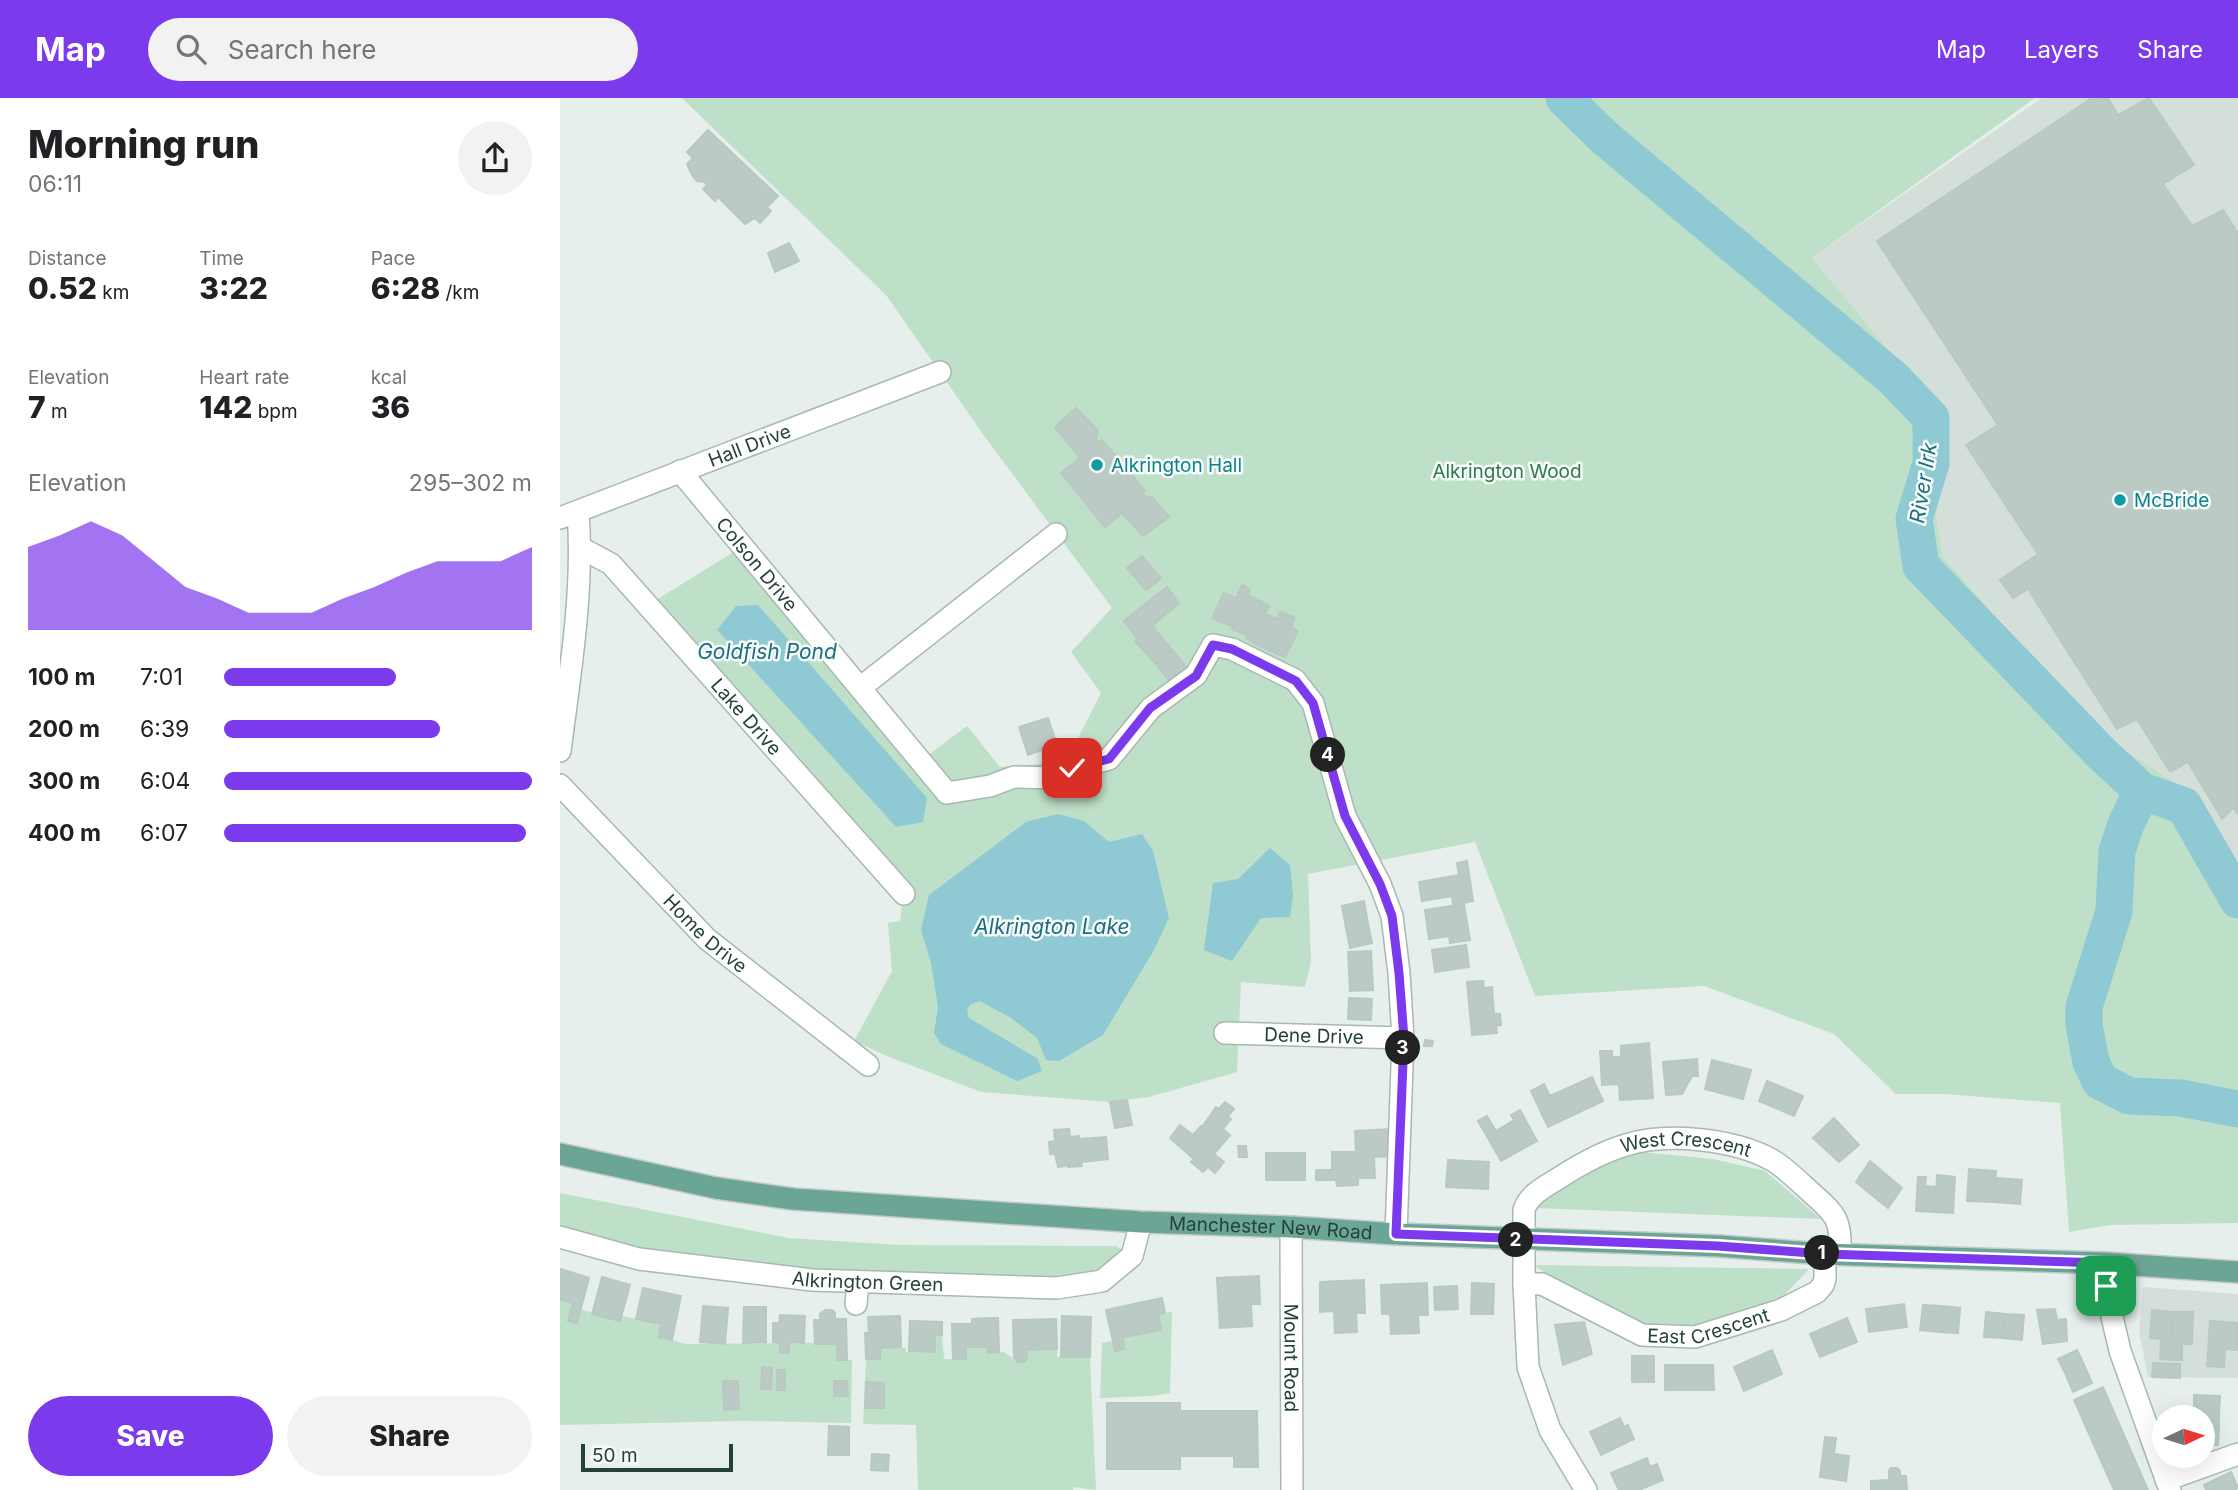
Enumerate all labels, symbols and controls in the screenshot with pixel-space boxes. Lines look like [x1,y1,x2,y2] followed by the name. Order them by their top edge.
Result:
[148,18,638,81] search box
[35,29,106,69] text: Map
[172,30,210,68] icon: search
[228,34,376,65] text: Search here
[1936,35,1986,64] text: Map
[2024,35,2099,64] text: Layers
[2137,35,2203,64] text: Share
[28,121,259,167] text: Morning run
[458,121,532,195] button: share
[28,170,82,198] text: 06:11
[28,247,106,270] text: Distance
[199,247,244,270] text: Time
[371,247,415,270] text: Pace
[28,270,97,306] text: 0.52
[199,270,268,306] text: 3:22
[371,270,440,306] text: 6:28
[97,281,129,304] text: km
[440,281,479,304] text: /km
[28,366,109,389] text: Elevation
[199,366,289,389] text: Heart rate
[371,366,407,389] text: kcal
[28,389,46,425] text: 7
[199,389,252,425] text: 142
[371,389,410,425] text: 36
[46,400,68,423] text: m
[252,400,298,423] text: bpm
[705,419,794,471] street label: Hall Drive
[1904,440,1942,525] water label: River Irk
[1111,454,1242,477] place label: Alkrington Hall
[1089,457,1105,473] marker: Alkrington Hall
[1432,460,1582,483] park label: Alkrington Wood
[28,469,127,497] text: Elevation
[409,469,532,497] text: 295–302 m
[2134,489,2209,512] place label: McBride
[2112,492,2128,508] marker: McBride
[712,513,803,616] street label: Colson Drive
[697,639,837,664] water label: Goldfish Pond
[28,663,95,691] text: 100 m
[140,663,183,691] text: 7:01
[706,673,787,760] street label: Lake Drive
[28,715,100,743] text: 200 m
[140,715,189,743] text: 6:39
[1042,738,1102,798] pin
[1310,738,1346,772] pin: 4
[1321,743,1334,766] text: 4
[1053,749,1091,787] icon: check
[28,767,100,795] text: 300 m
[140,767,190,795] text: 6:04
[28,819,101,847] text: 400 m
[140,819,188,847] text: 6:07
[659,889,752,978] street label: Home Drive
[973,914,1130,939] water label: Alkrington Lake
[1264,1023,1364,1048] street label: Dene Drive
[1386,1030,1420,1066] pin: 3
[1396,1036,1409,1059] text: 3
[1618,1127,1754,1162] street label: West Crescent
[1169,1211,1373,1244] street label: Manchester New Road
[1499,1222,1534,1258] pin: 2
[1510,1228,1521,1251] text: 2
[1804,1236,1840,1270] pin: 1
[1817,1241,1826,1264] text: 1
[2076,1256,2136,1316] pin
[791,1266,944,1296] street label: Alkrington Green
[2087,1267,2125,1305] icon: arrive
[1647,1303,1772,1349] street label: East Crescent
[1280,1304,1303,1412] street label: Mount Road
[28,1396,273,1476] button: Save
[287,1396,532,1476] button: Share
[2152,1405,2216,1468] north arrow
[2152,1405,2215,1468] map controls
[581,1441,733,1473] scale bar
[592,1444,638,1467] text: 50 m

